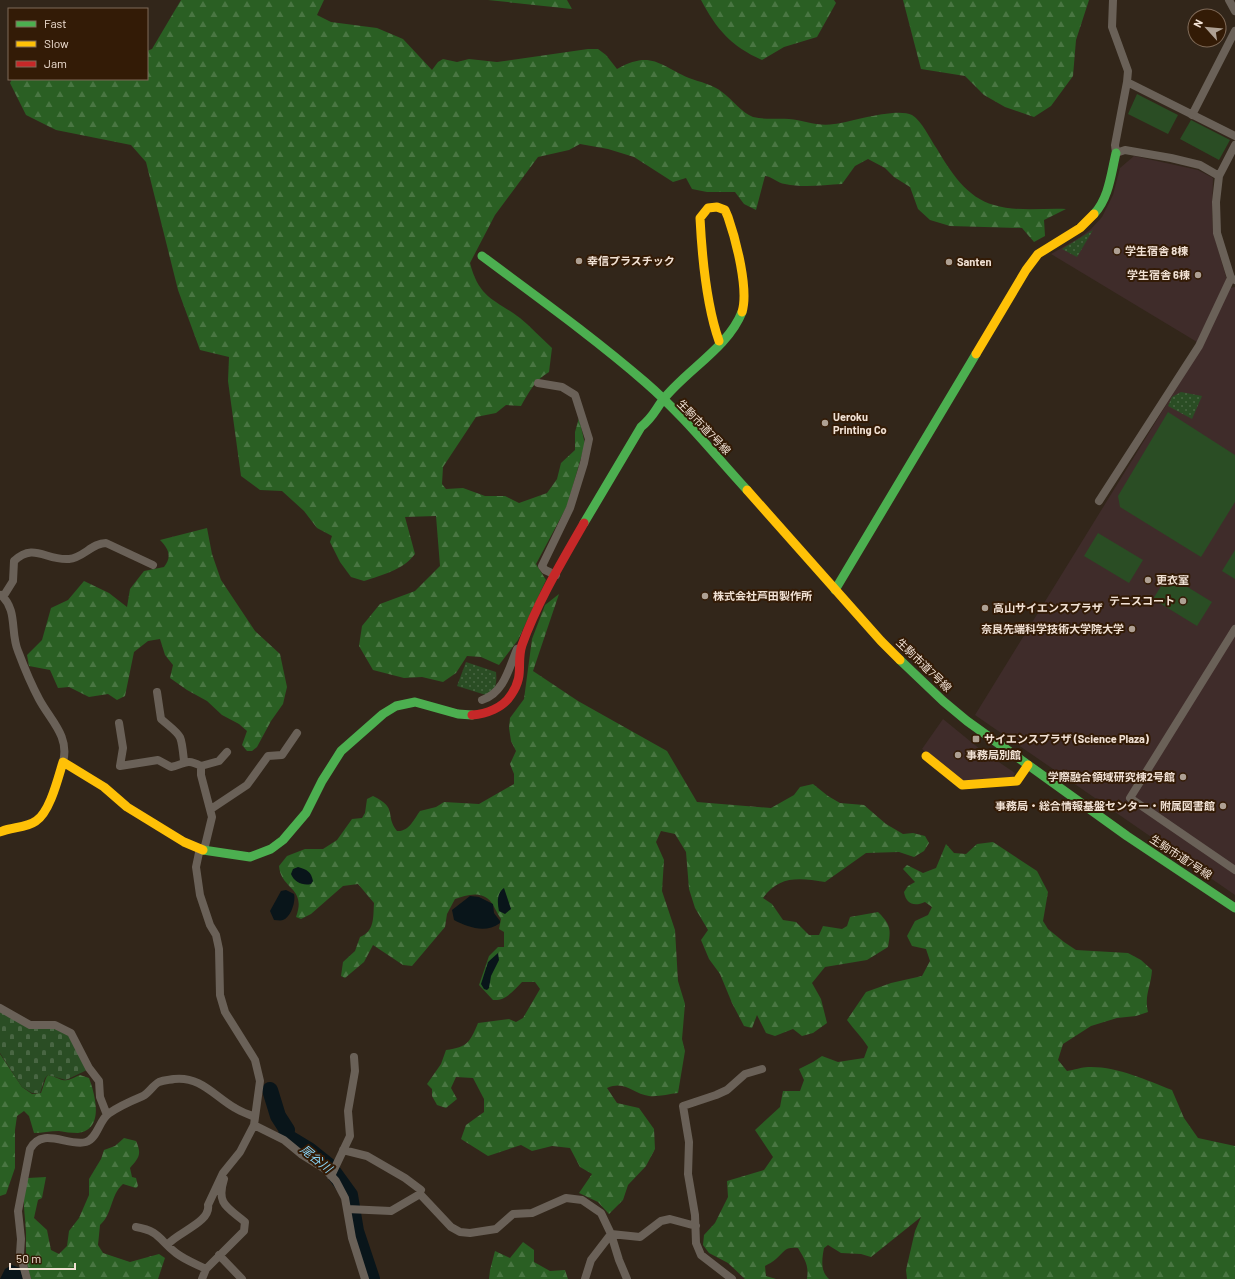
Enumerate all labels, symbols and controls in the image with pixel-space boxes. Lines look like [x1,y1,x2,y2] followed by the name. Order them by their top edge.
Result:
[8,8,148,80] legend
[1187,8,1227,48] north arrow
[44,16,67,30] text: Fast
[1190,17,1205,29] text: N
[44,36,69,50] text: Slow
[44,56,67,70] text: Jam
[1125,244,1188,257] place label: 学生宿舎 8棟
[1112,246,1122,256] marker: 学生宿舎 8棟
[587,254,675,267] place label: 幸信プラスチック
[957,255,991,268] place label: Santen
[574,256,584,266] marker: 幸信プラスチック
[944,257,954,267] marker: Santen
[1127,268,1190,281] place label: 学生宿舎 6棟
[1193,270,1203,280] marker: 学生宿舎 6棟
[675,397,734,457] street label: 生駒市道7号線
[833,410,887,436] place label: Ueroku Printing Co
[820,418,830,428] marker: Ueroku Printing Co
[1156,573,1189,586] place label: 更衣室
[1143,575,1153,585] marker: 更衣室
[713,589,812,602] place label: 株式会社芦田製作所
[700,591,710,601] marker: 株式会社芦田製作所
[1109,594,1175,607] place label: テニスコート
[1178,596,1188,606] marker: テニスコート
[993,601,1103,614] place label: 高山サイエンスプラザ
[980,603,990,613] marker: 高山サイエンスプラザ
[981,622,1124,635] place label: 奈良先端科学技術大学院大学
[1127,624,1137,634] marker: 奈良先端科学技術大学院大学
[894,635,954,694] street label: 生駒市道7号線
[984,732,1149,745] place label: サイエンスプラザ (Science Plaza)
[971,734,981,744] marker: サイエンスプラザ (Science Plaza)
[966,748,1021,761] place label: 事務局別館
[953,750,963,760] marker: 事務局別館
[1048,770,1175,783] place label: 学際融合領域研究棟2号館
[1178,772,1188,782] marker: 学際融合領域研究棟2号館
[995,799,1215,812] place label: 事務局・総合情報基盤センター・附属図書館
[1218,801,1228,811] marker: 事務局・総合情報基盤センター・附属図書館
[1148,832,1215,881] street label: 生駒市道7号線
[298,1141,337,1176] water label: 尾谷川
[10,1245,75,1271] scale bar
[16,1251,41,1265] text: 50 m

